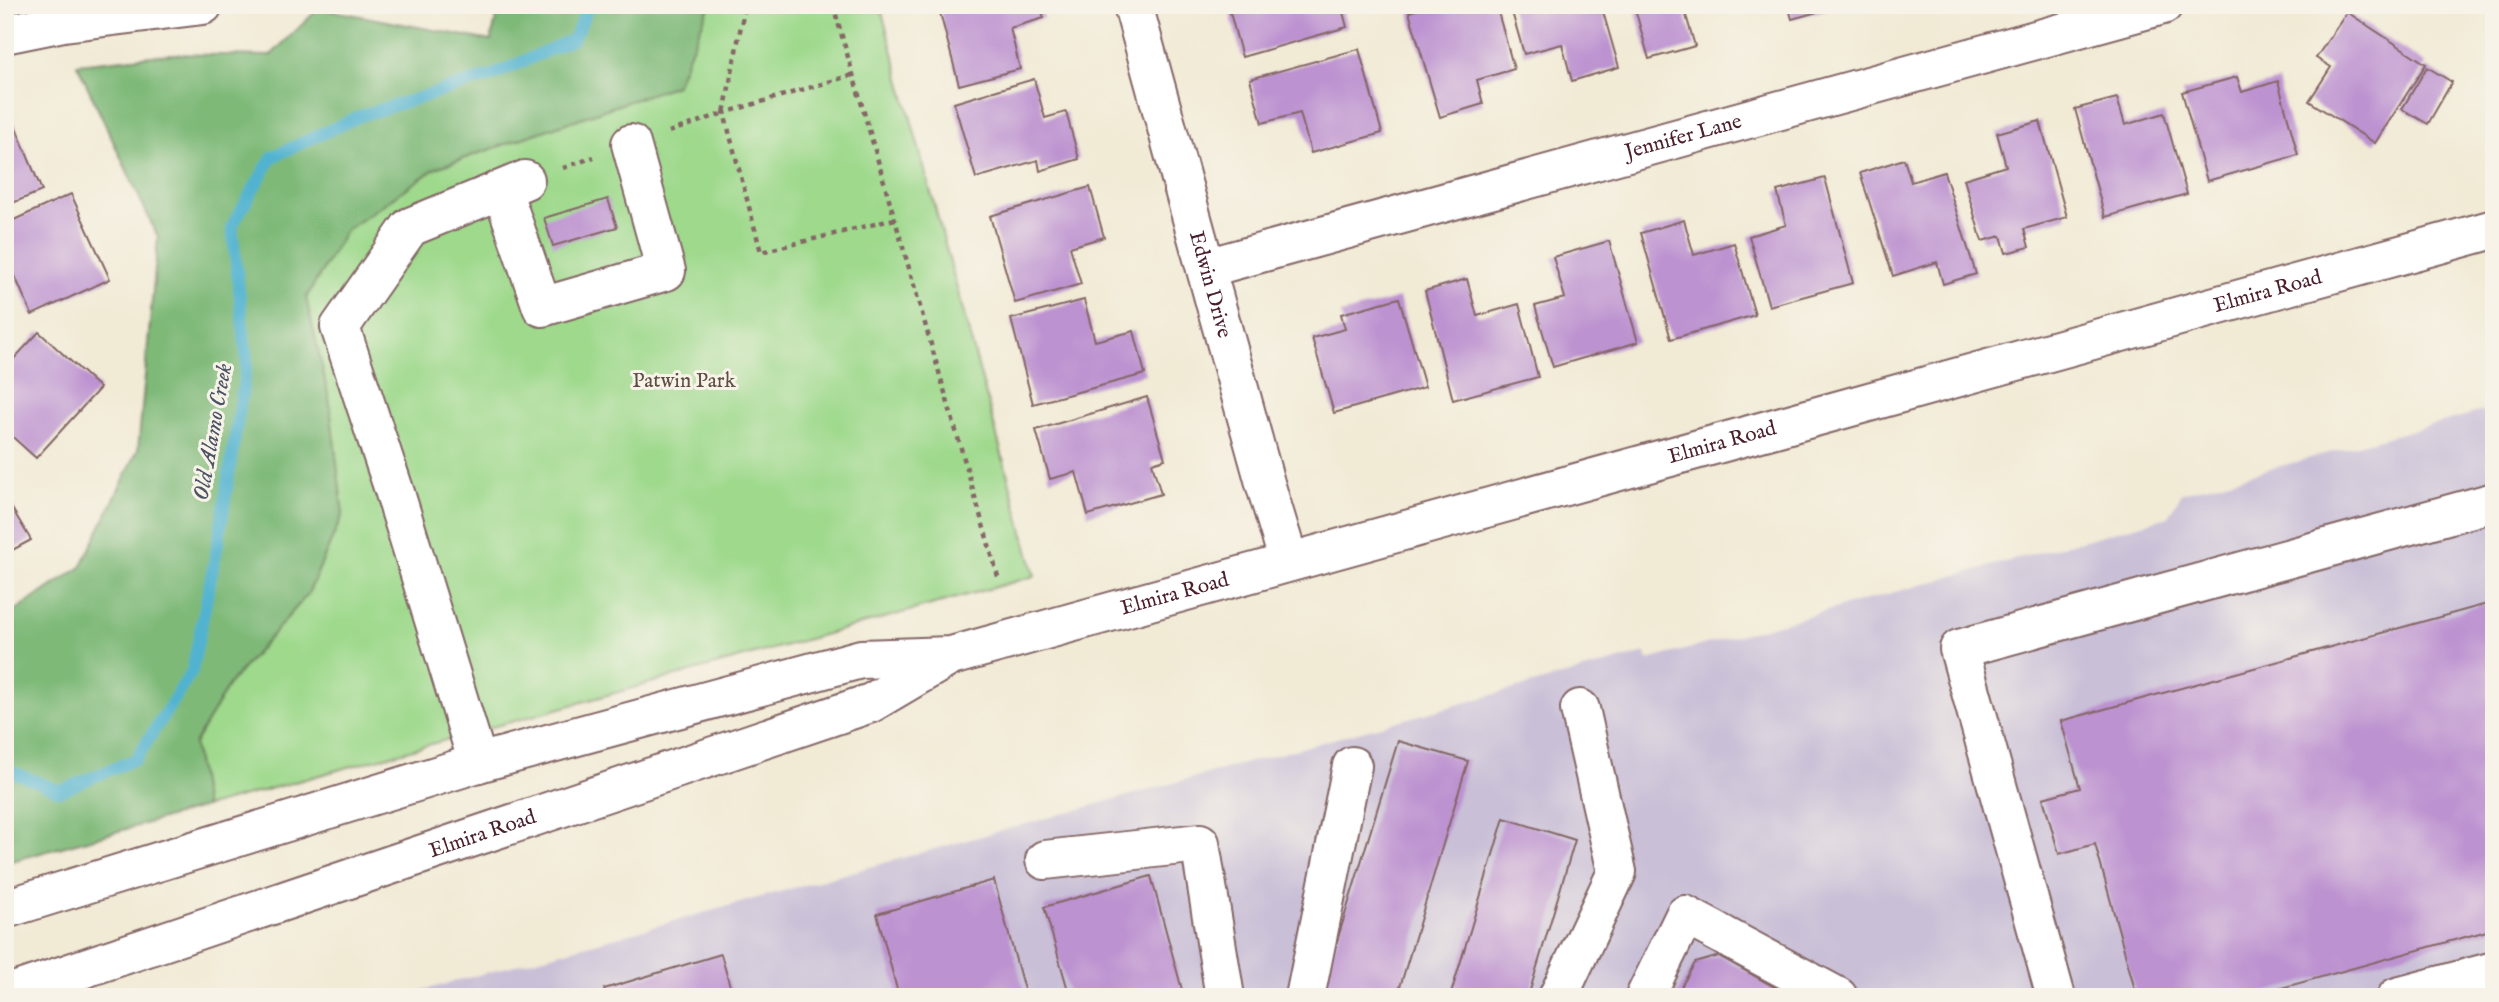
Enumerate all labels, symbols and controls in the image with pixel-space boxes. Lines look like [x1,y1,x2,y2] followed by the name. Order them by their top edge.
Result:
[1620,108,1745,166] street label: Jennifer Lane
[1183,228,1238,341] street label: Edwin Drive
[2210,264,2325,319] street label: Elmira Road
[187,361,239,503] water label: Old Alamo Creek
[632,368,736,395] park label: Patwin Park
[1665,415,1780,470] street label: Elmira Road
[1118,566,1233,622] street label: Elmira Road
[426,803,540,865] street label: Elmira Road

